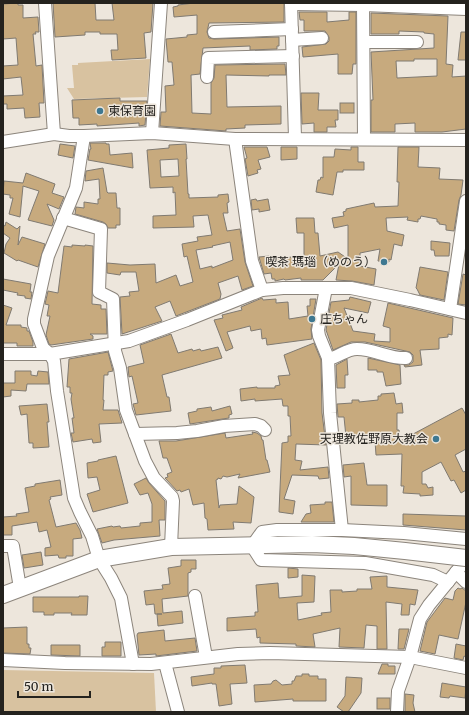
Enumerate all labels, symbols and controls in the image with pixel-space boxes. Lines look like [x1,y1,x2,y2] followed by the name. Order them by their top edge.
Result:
[108,103,156,118] place label: 東保育園
[95,106,105,116] marker: 東保育園
[265,254,376,269] place label: 喫茶 瑪瑙（めのう）
[379,257,389,267] marker: 喫茶 瑪瑙（めのう）
[320,311,368,326] place label: 庄ちゃん
[307,314,317,324] marker: 庄ちゃん
[320,431,428,446] place label: 天理教佐野原大教会
[431,434,441,444] marker: 天理教佐野原大教会
[18,673,90,699] scale bar
[24,679,53,694] text: 50 m

